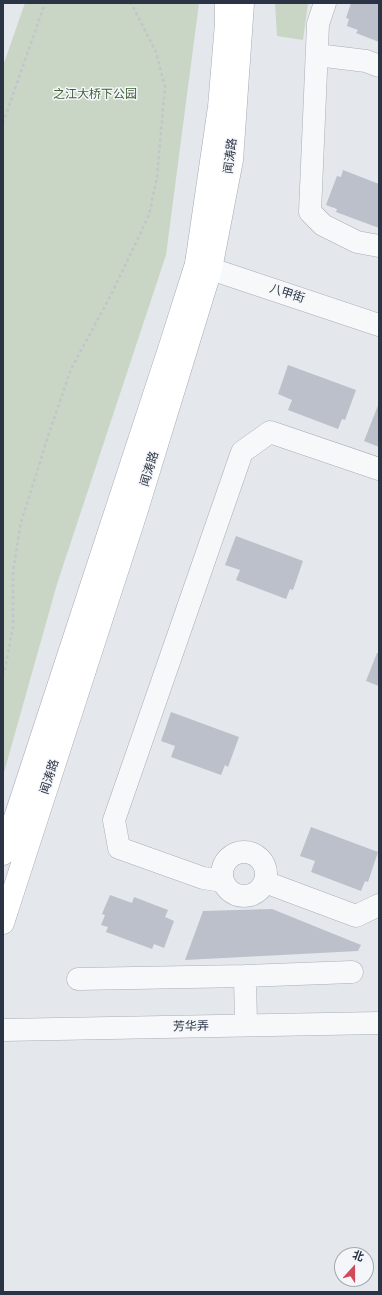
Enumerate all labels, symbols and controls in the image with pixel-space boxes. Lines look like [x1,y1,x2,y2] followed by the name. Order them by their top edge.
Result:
[53,88,137,102] park label: 之江大桥下公园
[222,137,240,175] street label: 闻涛路
[268,282,306,306] street label: 八甲街
[138,450,162,488] street label: 闻涛路
[38,758,62,796] street label: 闻涛路
[173,1019,209,1035] street label: 芳华弄
[334,1247,374,1287] north arrow
[351,1248,366,1264] text: 北

